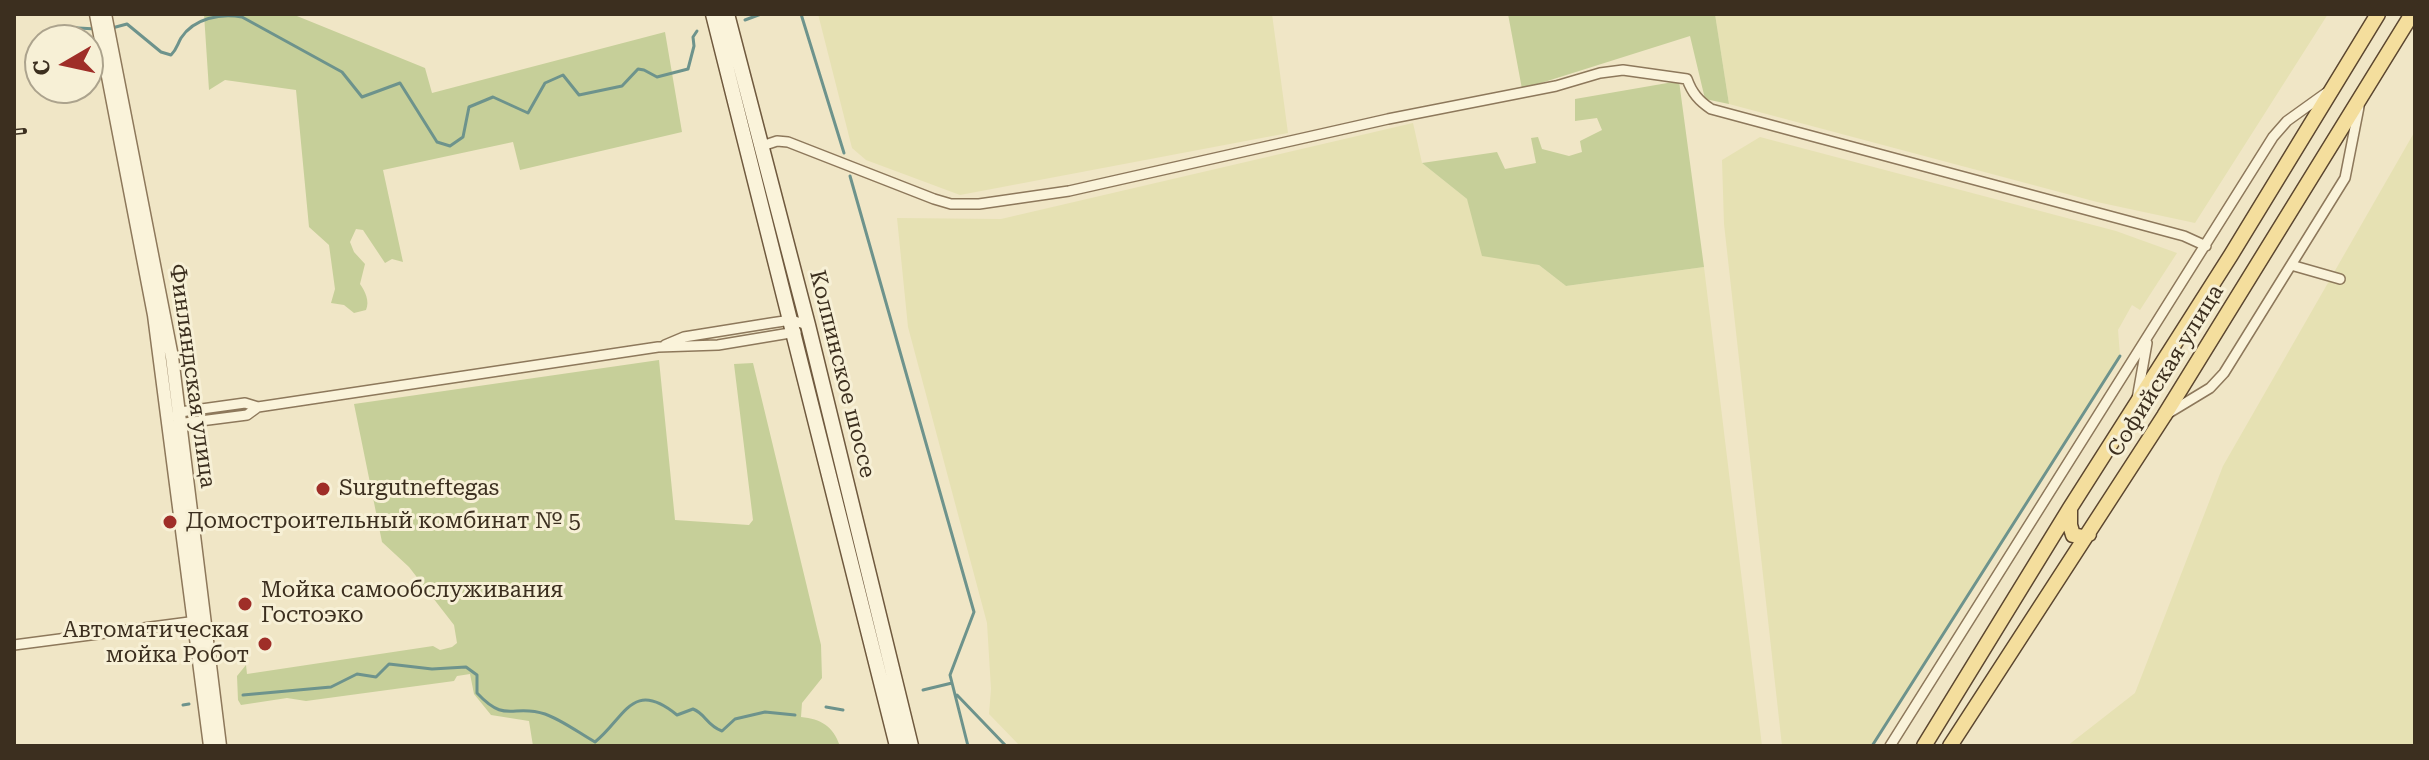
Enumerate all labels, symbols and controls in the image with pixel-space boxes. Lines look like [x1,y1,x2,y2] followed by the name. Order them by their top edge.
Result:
[24,24,104,104] north arrow
[28,58,55,77] text: С
[163,262,221,490] street label: Финляндская улица
[803,267,881,481] street label: Колпинское шоссе
[2102,280,2230,462] street label: Софийская улица
[339,476,499,502] place label: Surgutneftegas
[314,480,332,498] marker: Surgutneftegas
[186,509,581,535] place label: Домостроительный комбинат № 5
[161,513,179,531] marker: Домостроительный комбинат № 5
[261,578,563,630] place label: Мойка самообслуживания Гостоэко
[236,595,254,613] marker: Мойка самообслуживания Гостоэко
[63,618,249,670] place label: Автоматическая мойка Робот
[256,635,274,653] marker: Автоматическая мойка Робот

